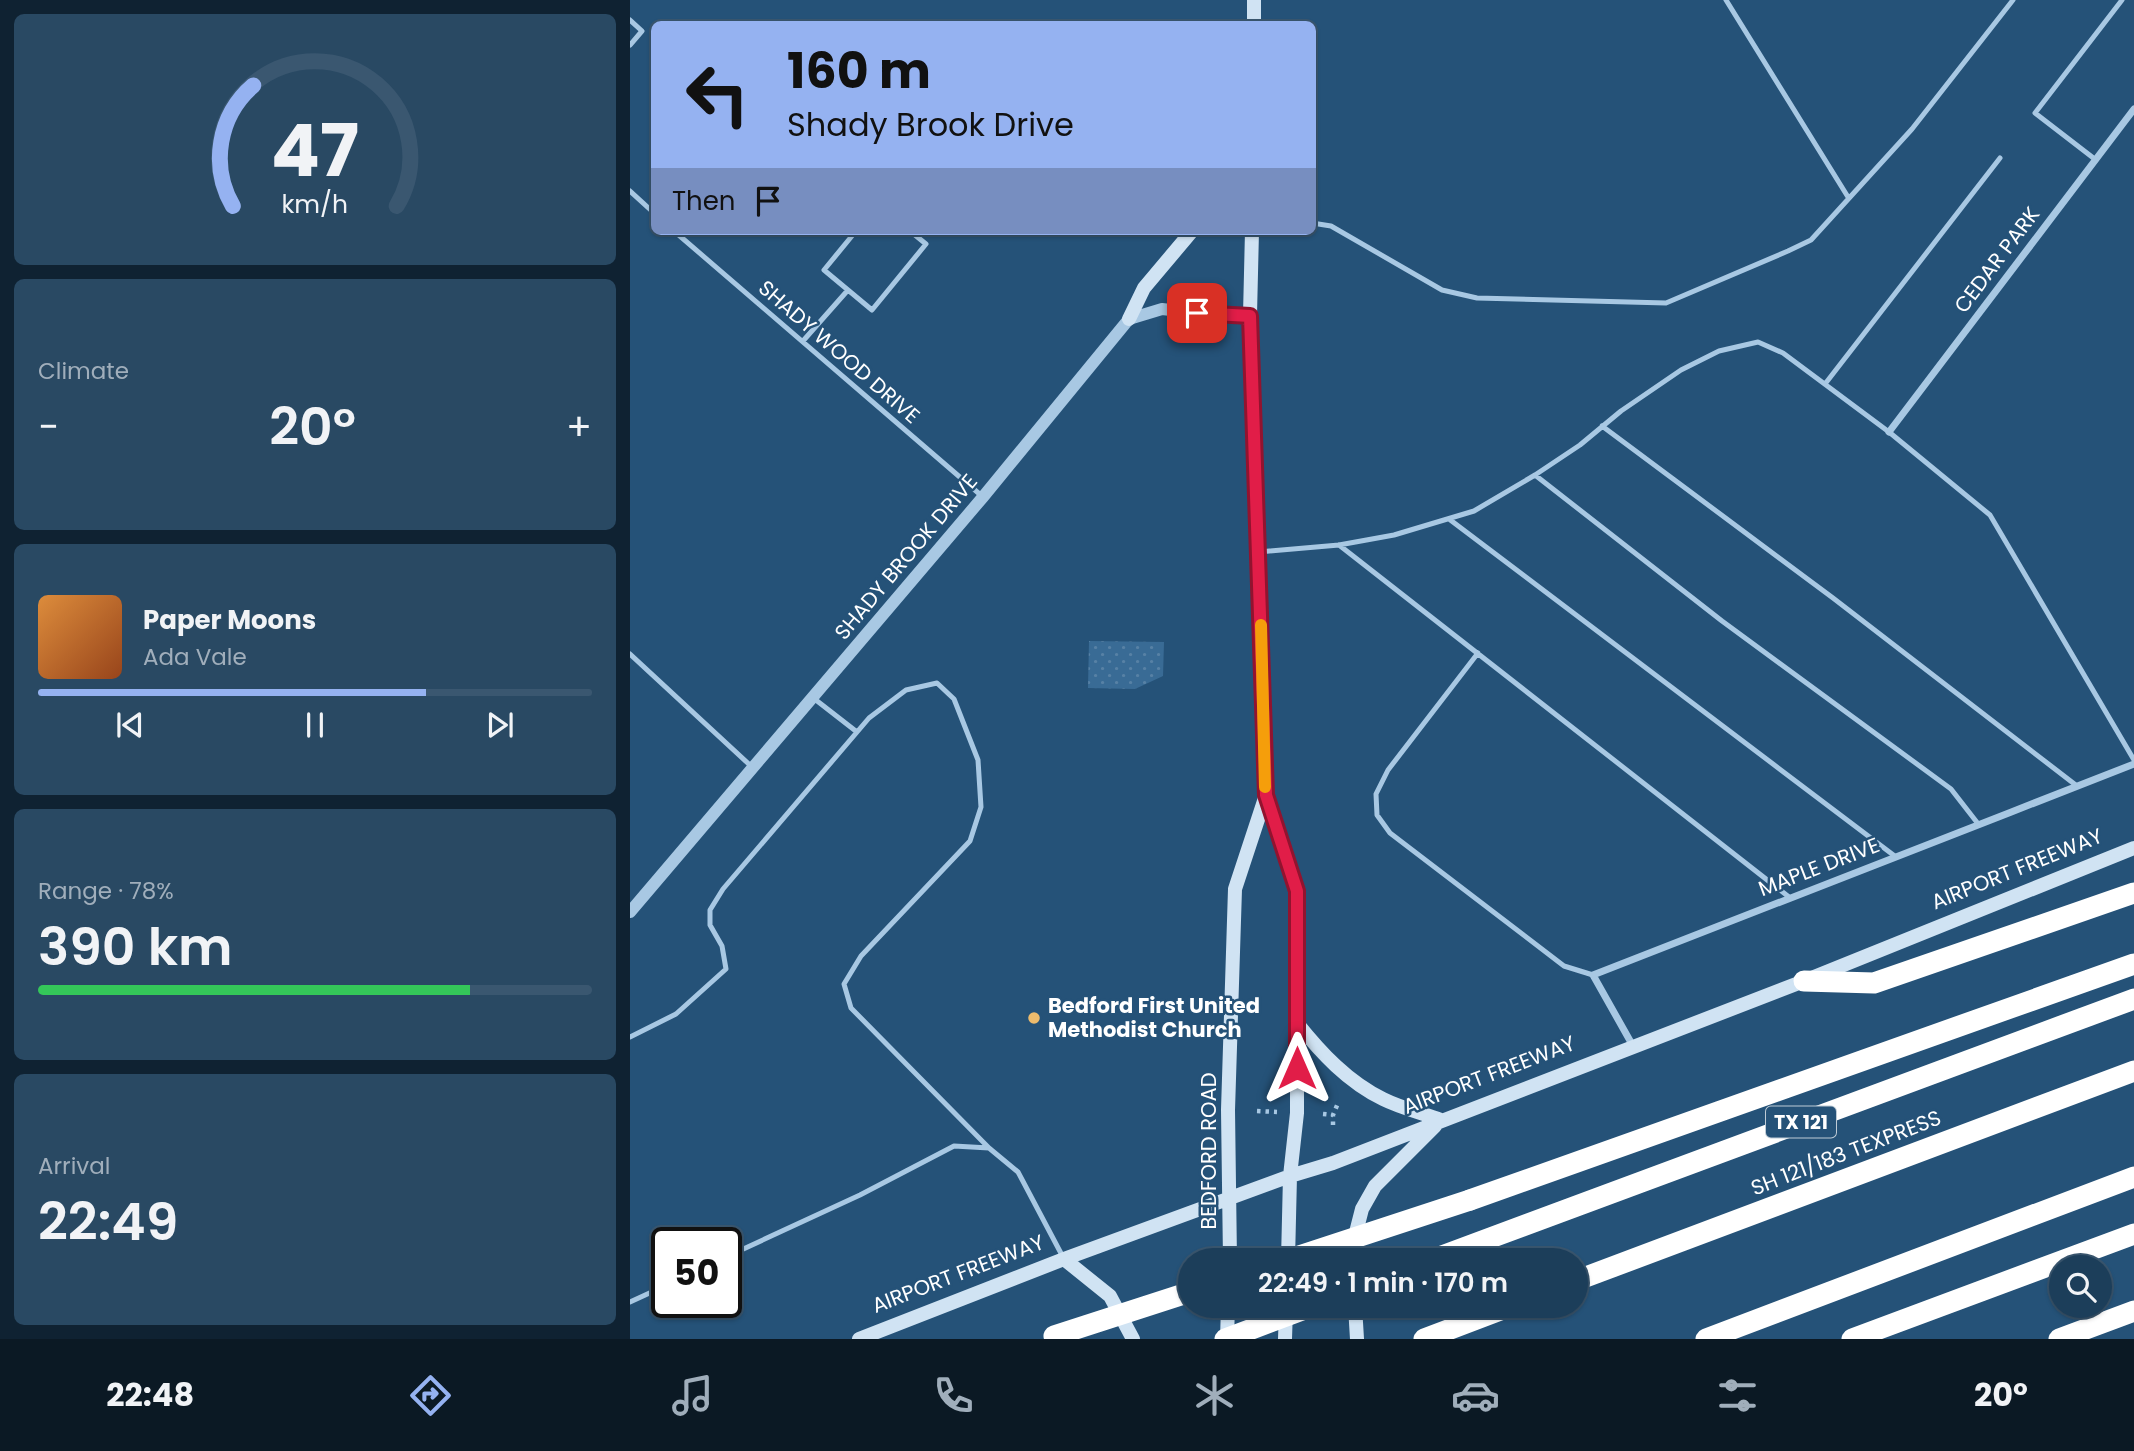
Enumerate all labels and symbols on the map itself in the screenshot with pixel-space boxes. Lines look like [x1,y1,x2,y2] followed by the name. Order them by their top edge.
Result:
[1947,200,2046,319] street label: CEDAR PARK
[752,273,926,430] street label: SHADY WOOD DRIVE
[1167,283,1227,343] pin
[828,468,984,646] street label: SHADY BROOK DRIVE
[1927,821,2107,916] street label: AIRPORT FREEWAY
[1754,830,1884,903] street label: MAPLE DRIVE
[1048,991,1260,1044] place label: Bedford First United Methodist Church
[1026,1010,1042,1026] marker: Bedford First United Methodist Church
[1399,1028,1579,1121] street label: AIRPORT FREEWAY
[1260,1031,1334,1105] position arrow
[1194,1072,1223,1230] street label: BEDFORD ROAD
[1747,1103,1945,1202] street label: SH 121/183 TEXPRESS
[1766,1106,1836,1138] road number: TX 121
[651,1227,742,1318] speed limit sign: 50
[868,1227,1048,1320] street label: AIRPORT FREEWAY

